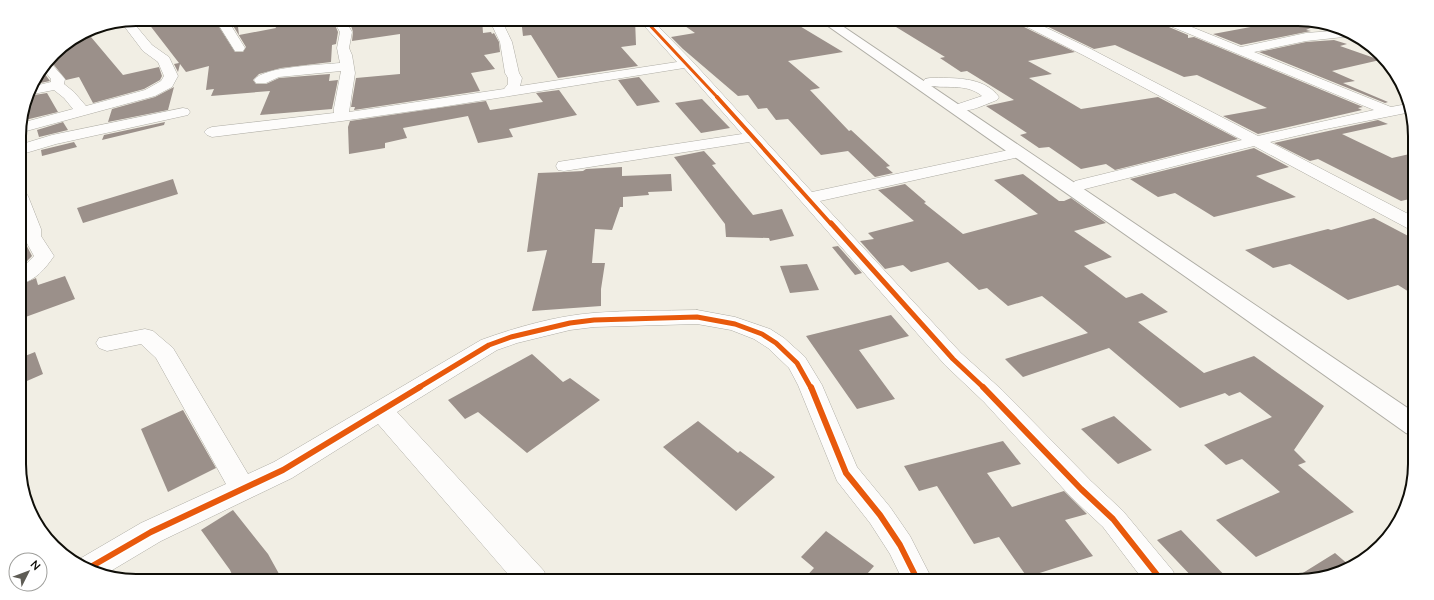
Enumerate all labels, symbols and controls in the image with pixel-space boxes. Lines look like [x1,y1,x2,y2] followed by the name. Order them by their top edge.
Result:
[8,552,48,592] north arrow
[28,557,43,572] text: N

